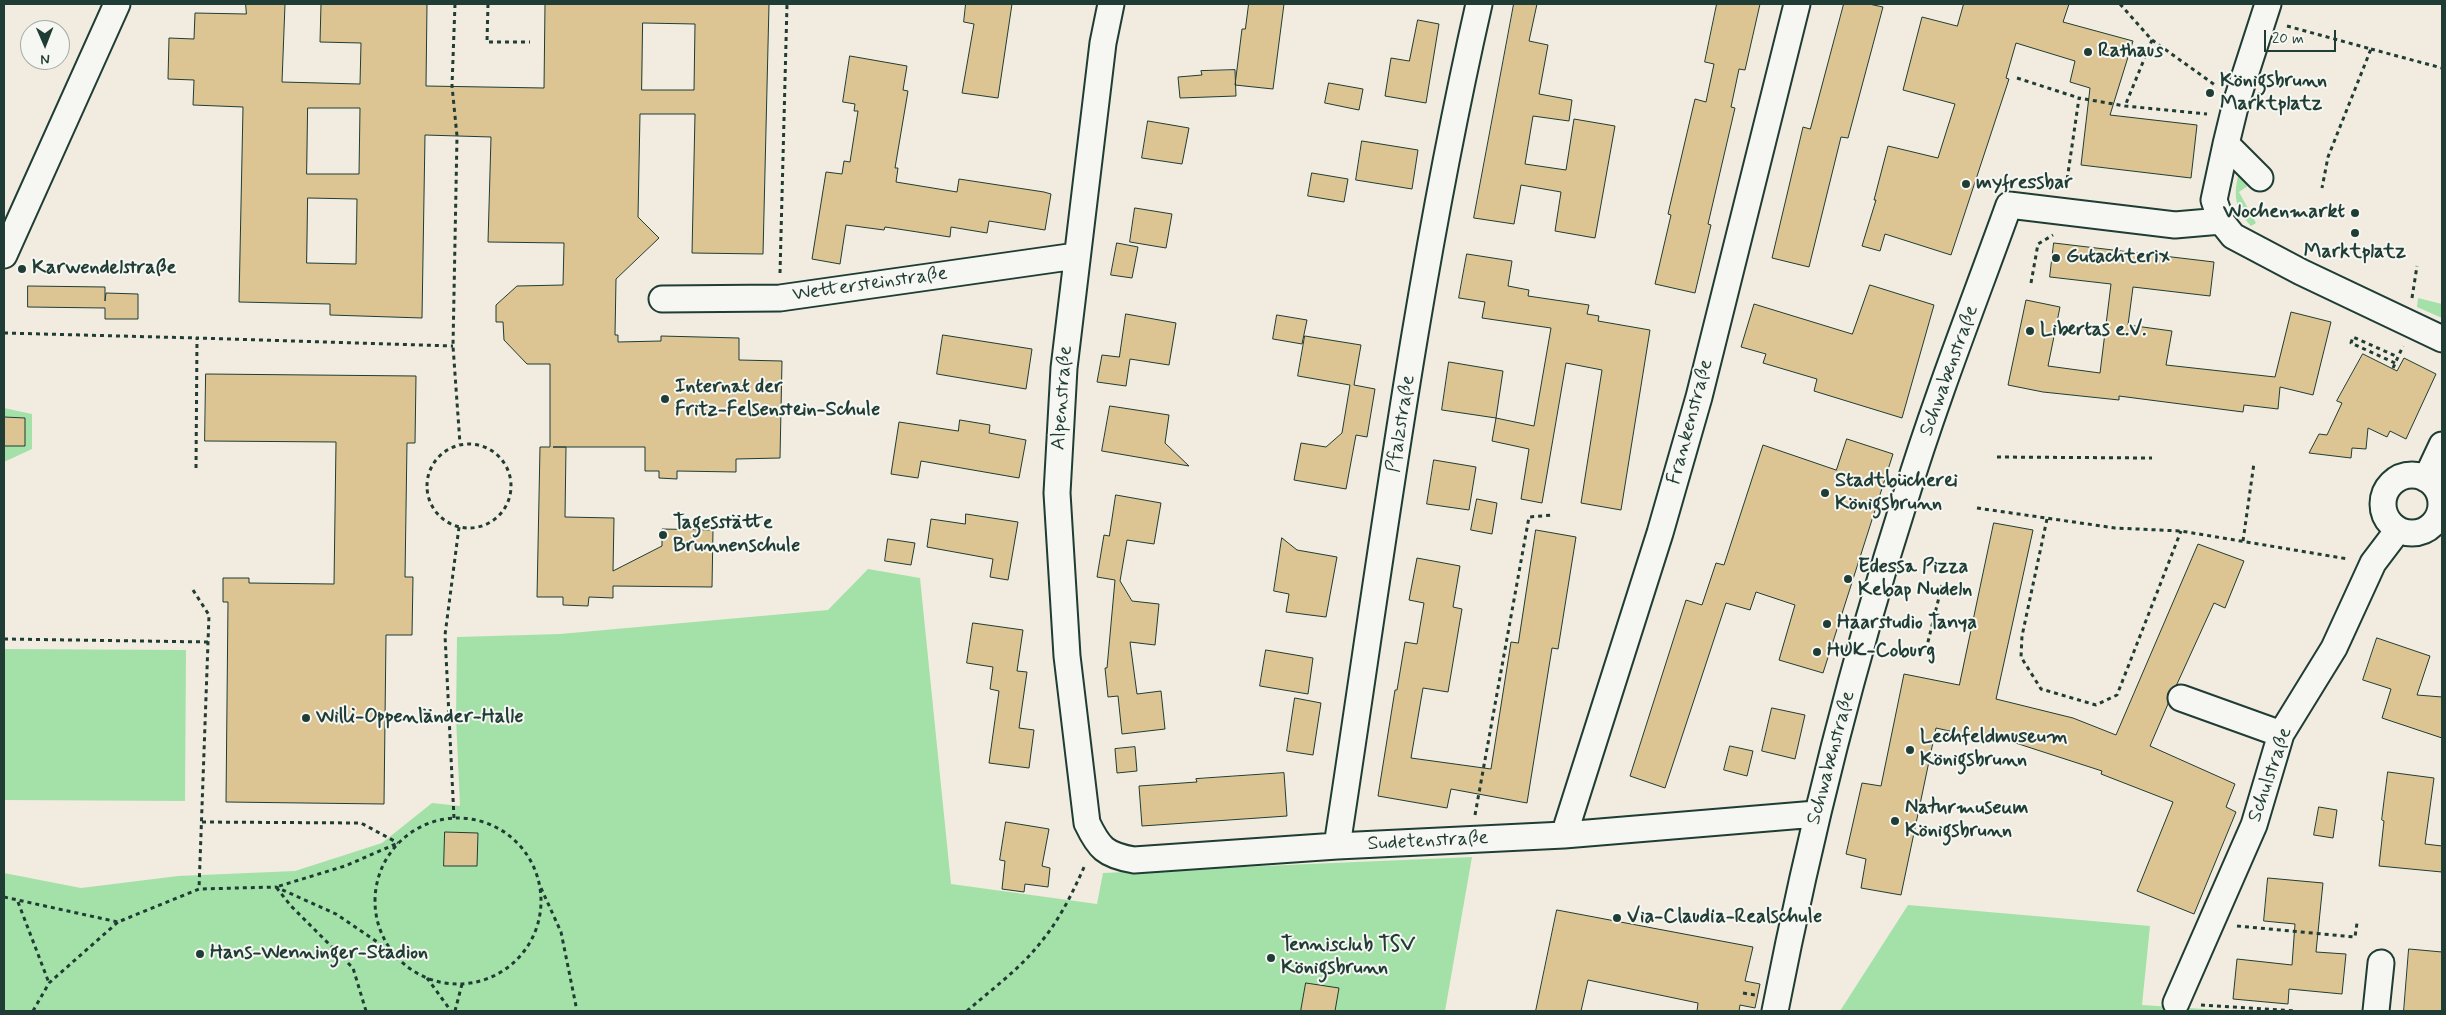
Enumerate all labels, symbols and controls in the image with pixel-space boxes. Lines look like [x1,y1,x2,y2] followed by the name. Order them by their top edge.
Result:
[20,20,70,70] north arrow
[2266,20,2338,52] scale bar
[2272,29,2304,49] text: 20 m
[2098,40,2163,64] place label: Rathaus
[2082,46,2094,58] marker: Rathaus
[40,50,50,68] text: N
[2220,70,2327,117] place label: Königsbrunn Marktplatz
[2204,87,2216,99] marker: Königsbrunn Marktplatz
[1976,172,2072,196] place label: myfressbar
[1960,178,1972,190] marker: myfressbar
[2223,201,2345,225] place label: Wochenmarkt
[2349,207,2361,219] marker: Wochenmarkt
[2349,227,2361,239] marker: Marktplatz
[2304,241,2406,265] place label: Marktplatz
[2066,246,2170,270] place label: Gutachterix
[2050,252,2062,264] marker: Gutachterix
[32,257,176,281] place label: Karwendelstraße
[791,262,949,308] street label: Wettersteinstraße
[16,263,28,275] marker: Karwendelstraße
[1915,302,1985,440] street label: Schwabenstraße
[2040,319,2146,343] place label: Libertas e.V.
[2024,325,2036,337] marker: Libertas e.V.
[1047,345,1079,451] street label: Alpenstraße
[1663,357,1719,487] street label: Frankenstraße
[1382,374,1422,474] street label: Pfalzstraße
[675,376,880,423] place label: Internat der Fritz-Felsenstein-Schule
[659,393,671,405] marker: Internat der Fritz-Felsenstein-Schule
[1835,470,1958,517] place label: Stadtbücherei Königsbrunn
[1819,487,1831,499] marker: Stadtbücherei Königsbrunn
[673,512,800,559] place label: Tagesstätte Brunnenschule
[657,529,669,541] marker: Tagesstätte Brunnenschule
[1858,556,1972,603] place label: Edessa Pizza Kebap Nudeln
[1842,573,1854,585] marker: Edessa Pizza Kebap Nudeln
[1837,612,1977,636] place label: Haarstudio Tanya
[1821,618,1833,630] marker: Haarstudio Tanya
[1827,640,1935,664] place label: HUK-Coburg
[1811,646,1823,658] marker: HUK-Coburg
[1803,688,1861,828] street label: Schwabenstraße
[316,706,524,730] place label: Willi-Oppenländer-Halle
[300,712,312,724] marker: Willi-Oppenländer-Halle
[2244,725,2298,825] street label: Schulstraße
[1920,726,2068,773] place label: Lechfeldmuseum Königsbrunn
[1904,744,1916,756] marker: Lechfeldmuseum Königsbrunn
[1905,797,2028,844] place label: Naturmuseum Königsbrunn
[1889,815,1901,827] marker: Naturmuseum Königsbrunn
[1367,827,1489,857] street label: Sudetenstraße
[1627,906,1822,930] place label: Via-Claudia-Realschule
[1611,912,1623,924] marker: Via-Claudia-Realschule
[1281,934,1415,981] place label: Tennisclub TSV Königsbrunn
[210,942,428,966] place label: Hans-Wenninger-Stadion
[194,948,206,960] marker: Hans-Wenninger-Stadion
[1265,952,1277,964] marker: Tennisclub TSV Königsbrunn

